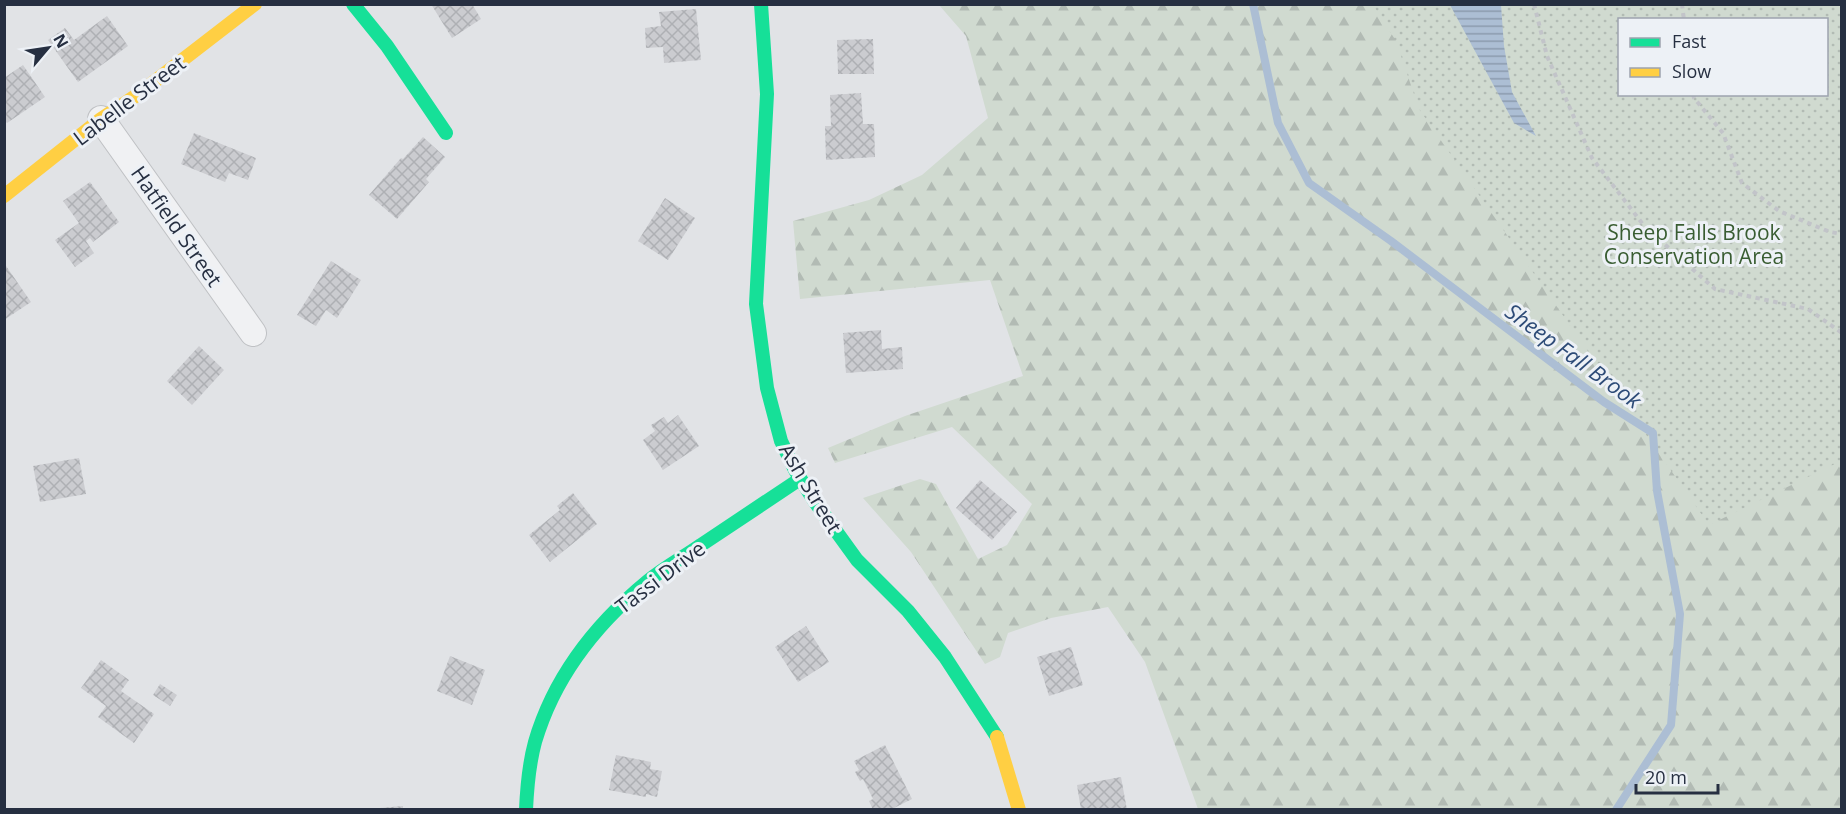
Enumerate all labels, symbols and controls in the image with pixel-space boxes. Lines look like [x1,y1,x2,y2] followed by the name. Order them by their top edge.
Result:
[18,18,78,78] north arrow
[1618,18,1828,96] legend
[1672,29,1706,53] text: Fast
[48,30,74,52] text: N
[67,49,191,151] street label: Labelle Street
[1672,59,1711,83] text: Slow
[125,160,229,292] street label: Hatfield Street
[1604,218,1784,270] park label: Sheep Falls Brook Conservation Area
[1500,295,1649,415] water label: Sheep Fall Brook
[773,438,849,538] street label: Ash Street
[609,534,711,620] street label: Tassi Drive
[1636,757,1718,795] scale bar
[1645,765,1687,789] text: 20 m

